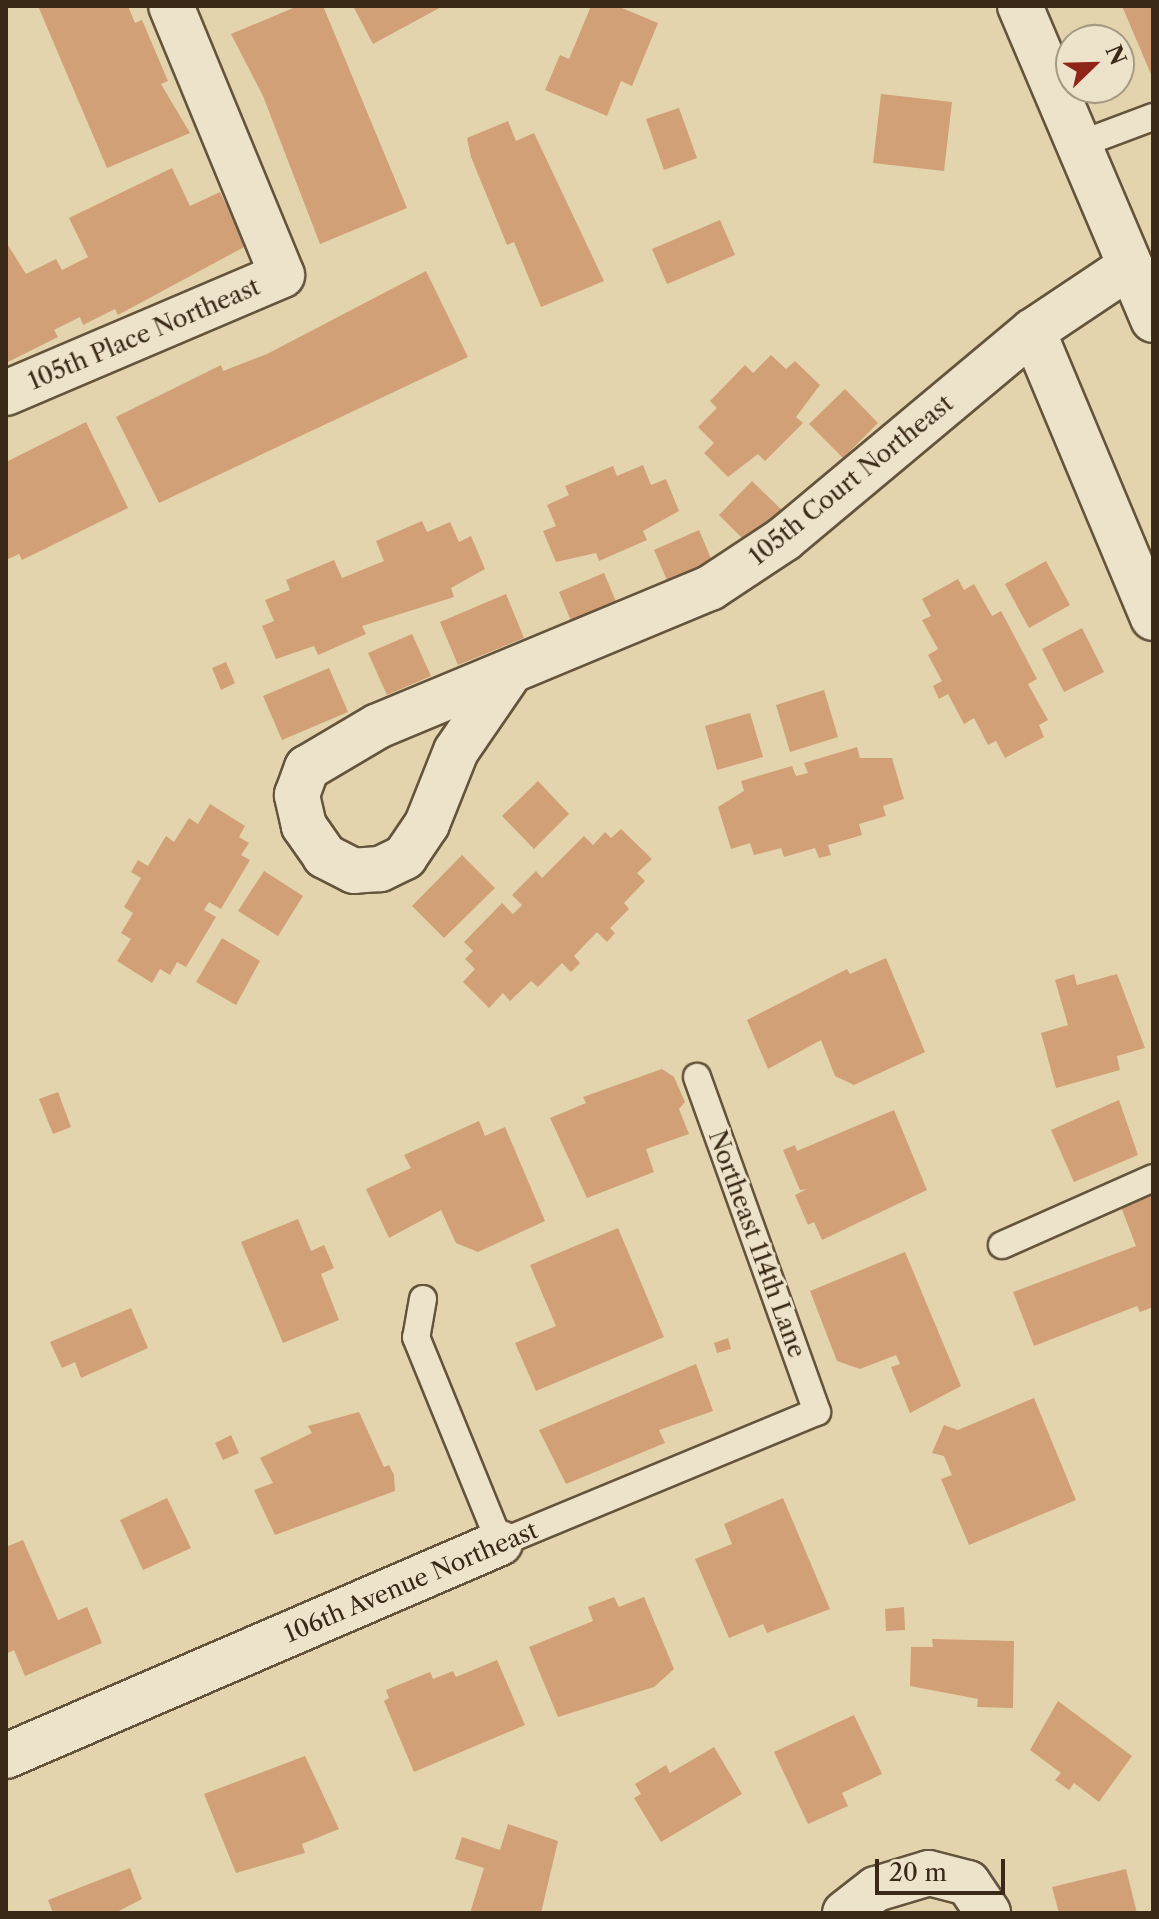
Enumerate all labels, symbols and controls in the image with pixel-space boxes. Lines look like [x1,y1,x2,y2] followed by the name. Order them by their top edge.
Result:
[1055,24,1135,104] north arrow
[1100,41,1132,69] text: N
[24,272,264,396] street label: 105th Place Northeast
[743,389,959,571] street label: 105th Court Northeast
[702,1126,812,1362] street label: Northeast 114th Lane
[280,1515,542,1649] street label: 106th Avenue Northeast
[879,1843,1009,1893] scale bar
[889,1858,947,1887] text: 20 m

